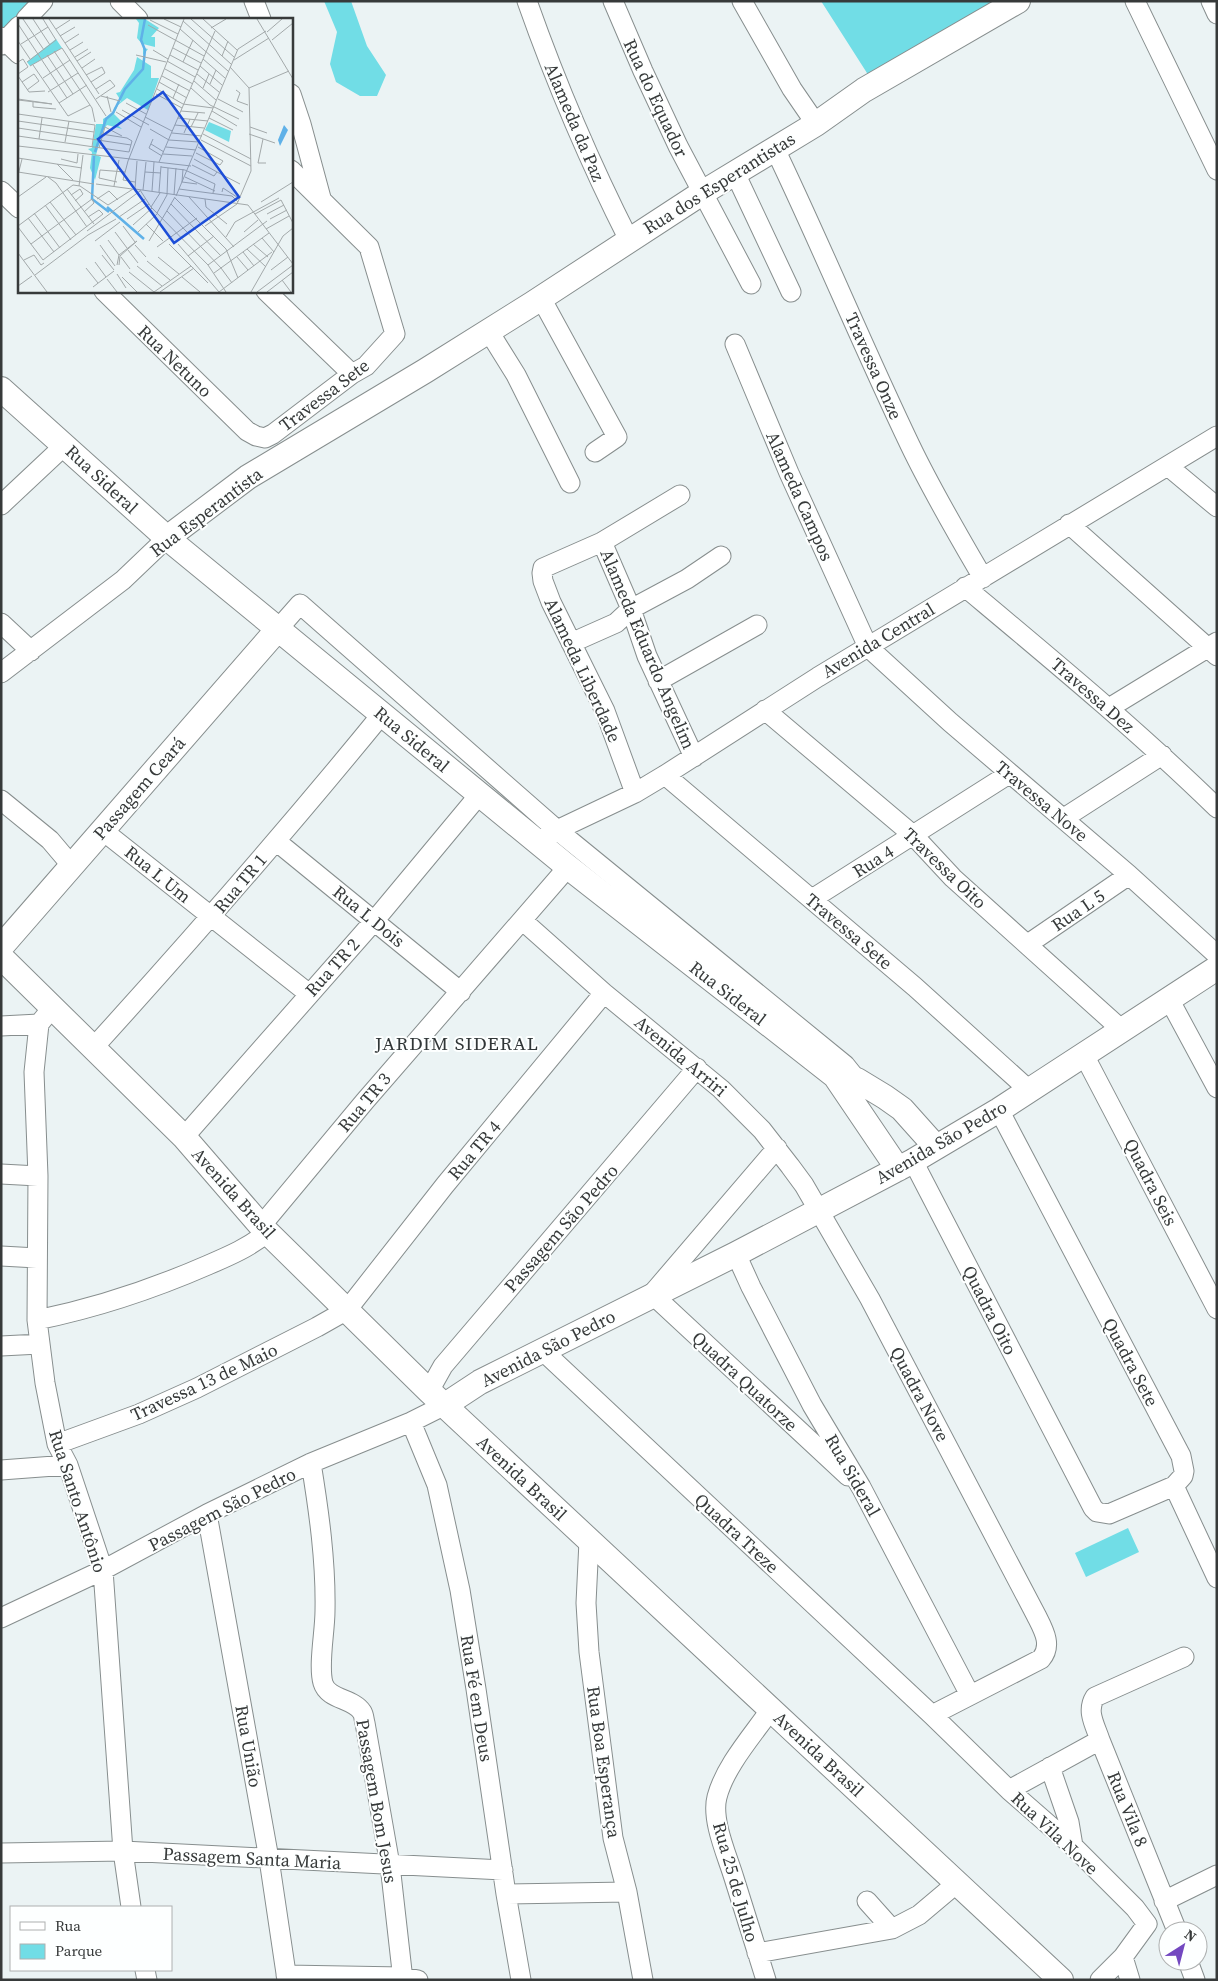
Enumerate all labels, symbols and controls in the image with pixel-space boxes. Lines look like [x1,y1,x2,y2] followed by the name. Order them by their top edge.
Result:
[18,18,292,292] inset map
[618,35,695,162] street label: Rua do Equador
[539,59,611,185] street label: Alameda da Paz
[638,126,800,240] street label: Rua dos Esperantistas
[839,309,909,423] street label: Travessa Onze
[132,319,218,403] street label: Rua Netuno
[274,353,374,437] street label: Travessa Sete
[760,427,840,565] street label: Alameda Campos
[60,439,144,519] street label: Rua Sideral
[145,461,268,563] street label: Rua Esperantista
[594,545,702,753] street label: Alameda Eduardo Angelim
[539,594,627,746] street label: Alameda Liberdade
[817,596,939,684] street label: Avenida Central
[1046,652,1140,738] street label: Travessa Dez
[369,700,455,778] street label: Rua Sideral
[87,730,191,845] street label: Passagem Ceará
[990,755,1094,847] street label: Travessa Nove
[898,822,992,914] street label: Travessa Oito
[119,839,197,909] street label: Rua L Um
[848,839,898,883] street label: Rua 4
[208,848,272,918] street label: Rua TR 1
[328,879,410,953] street label: Rua L Dois
[1046,883,1110,937] street label: Rua L 5
[800,887,898,975] street label: Travessa Sete
[299,932,365,1002] street label: Rua TR 2
[684,955,772,1031] street label: Rua Sideral
[629,1010,733,1102] street label: Avenida Arriri
[374,1030,539,1056] district label: JARDIM SIDERAL
[332,1067,396,1137] street label: Rua TR 3
[871,1094,1011,1190] street label: Avenida São Pedro
[442,1115,506,1185] street label: Rua TR 4
[1118,1134,1184,1230] street label: Quadra Seis
[186,1142,282,1244] street label: Avenida Brasil
[498,1158,624,1298] street label: Passagem São Pedro
[957,1261,1023,1359] street label: Quadra Oito
[476,1303,620,1393] street label: Avenida São Pedro
[1097,1313,1165,1411] street label: Quadra Sete
[687,1325,803,1437] street label: Quadra Quatorze
[126,1337,282,1427] street label: Travessa 13 de Maio
[885,1342,955,1446] street label: Quadra Nove
[43,1426,113,1576] street label: Rua Santo Antônio
[819,1429,887,1521] street label: Rua Sideral
[471,1430,573,1526] street label: Avenida Brasil
[144,1461,300,1557] street label: Passagem São Pedro
[689,1487,785,1579] street label: Quadra Treze
[455,1633,499,1763] street label: Rua Fé em Deus
[581,1684,627,1841] street label: Rua Boa Esperança
[229,1703,269,1789] street label: Rua União
[768,1706,870,1802] street label: Avenida Brasil
[350,1717,404,1885] street label: Passagem Bom Jesus
[1102,1768,1154,1850] street label: Rua Vila 8
[1006,1786,1104,1880] street label: Rua Vila Nove
[707,1819,765,1945] street label: Rua 25 de Julho
[162,1841,343,1875] street label: Passagem Santa Maria
[10,1906,172,1971] legend
[55,1915,81,1936] text: Rua
[1158,1921,1208,1971] north arrow
[1181,1924,1201,1947] text: N
[55,1940,103,1961] text: Parque

